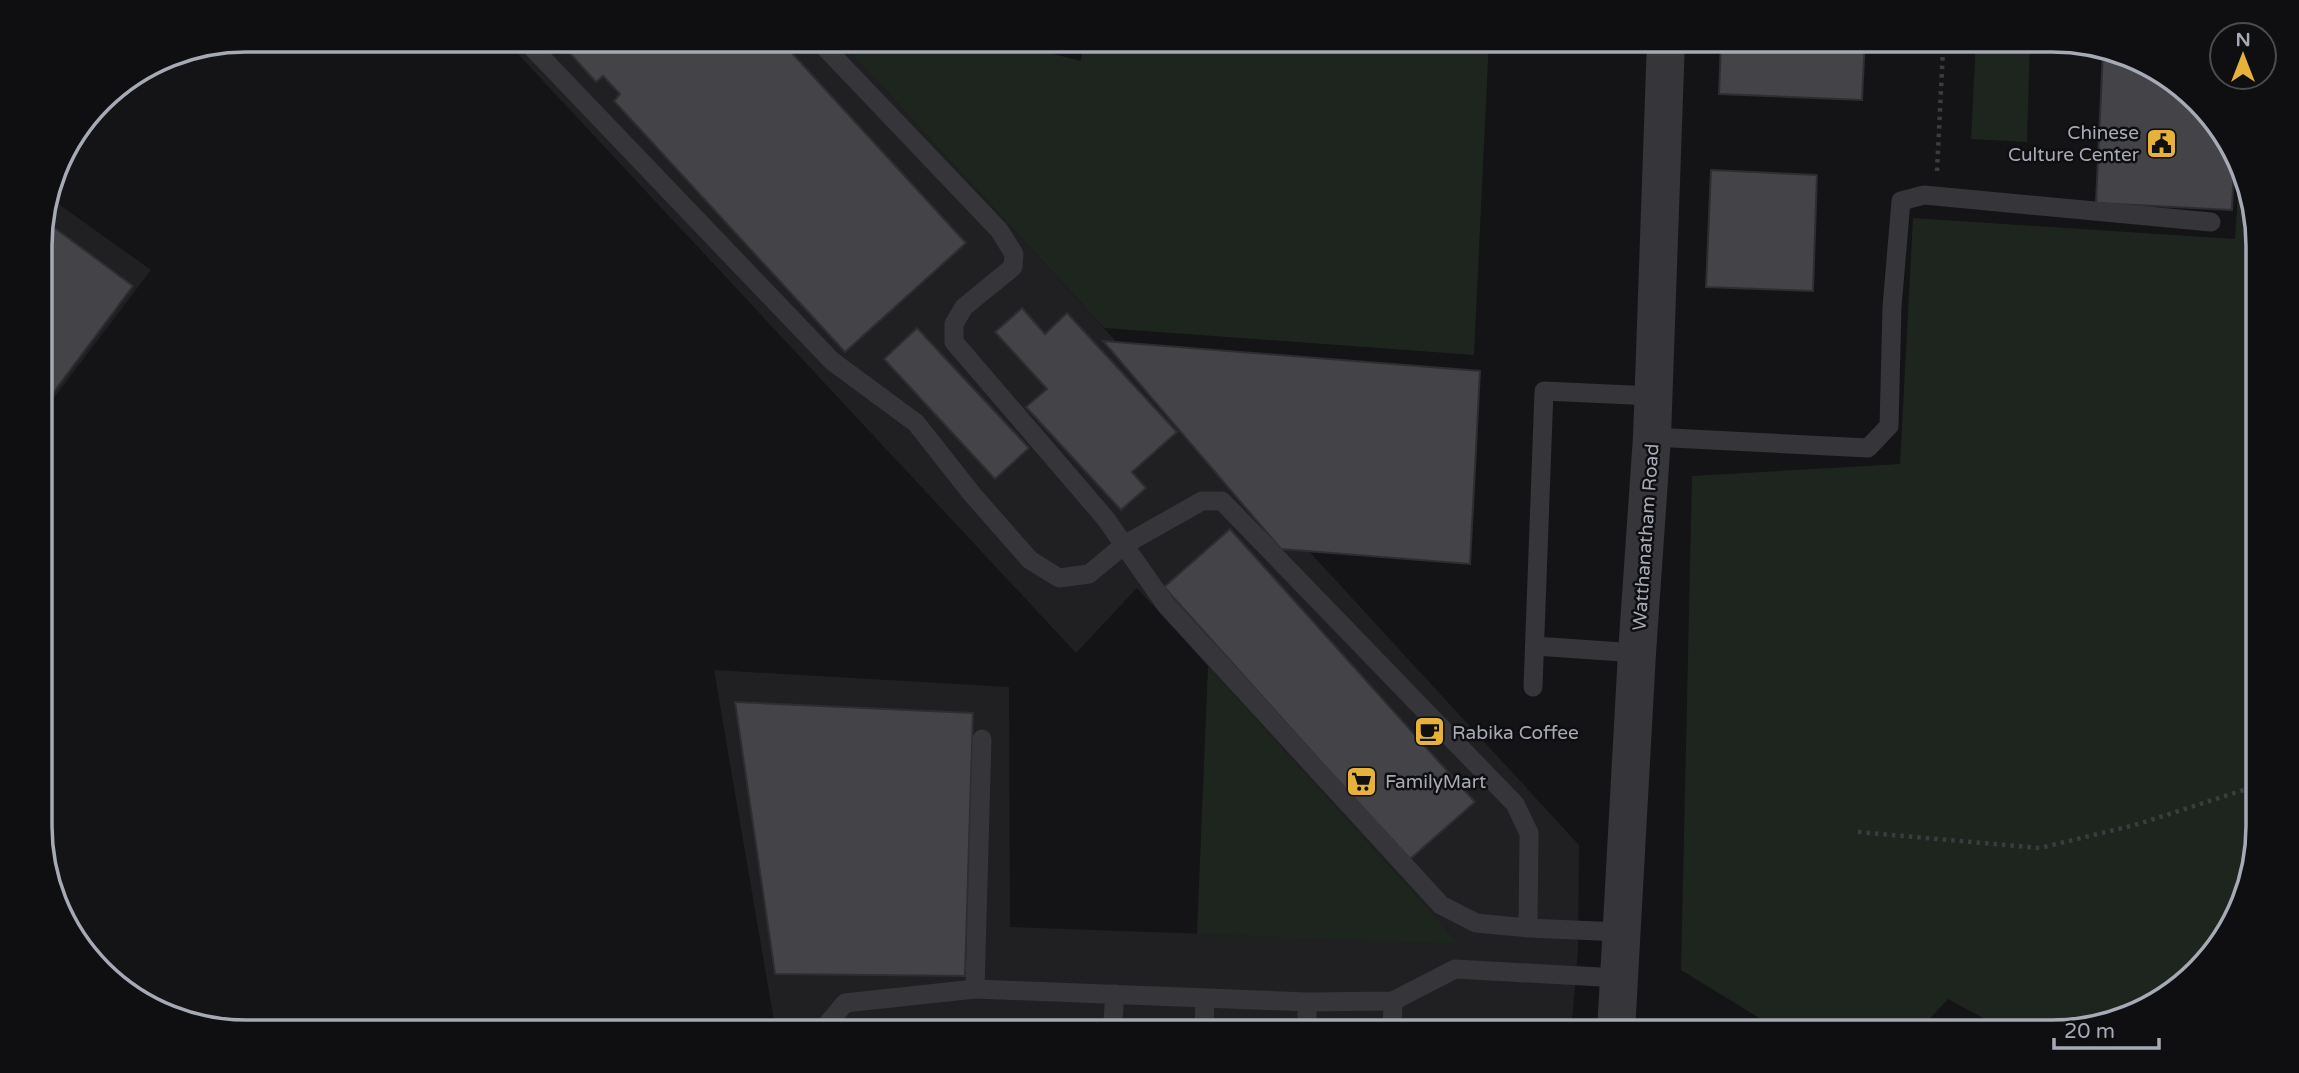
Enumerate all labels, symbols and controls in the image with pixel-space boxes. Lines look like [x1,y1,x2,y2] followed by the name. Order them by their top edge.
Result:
[2208,21,2278,91] north arrow
[2235,29,2251,51] text: N
[2008,122,2140,166] place label: Chinese Culture Center
[2145,126,2179,160] public building icon: Chinese Culture Center
[1628,443,1664,631] street label: Watthanatham Road
[1412,715,1446,749] cafe icon: Rabika Coffee
[1452,722,1579,744] place label: Rabika Coffee
[1345,764,1379,798] supermarket icon: FamilyMart
[1385,771,1486,793] place label: FamilyMart
[2054,1006,2159,1050] scale bar
[2064,1019,2115,1044] text: 20 m

